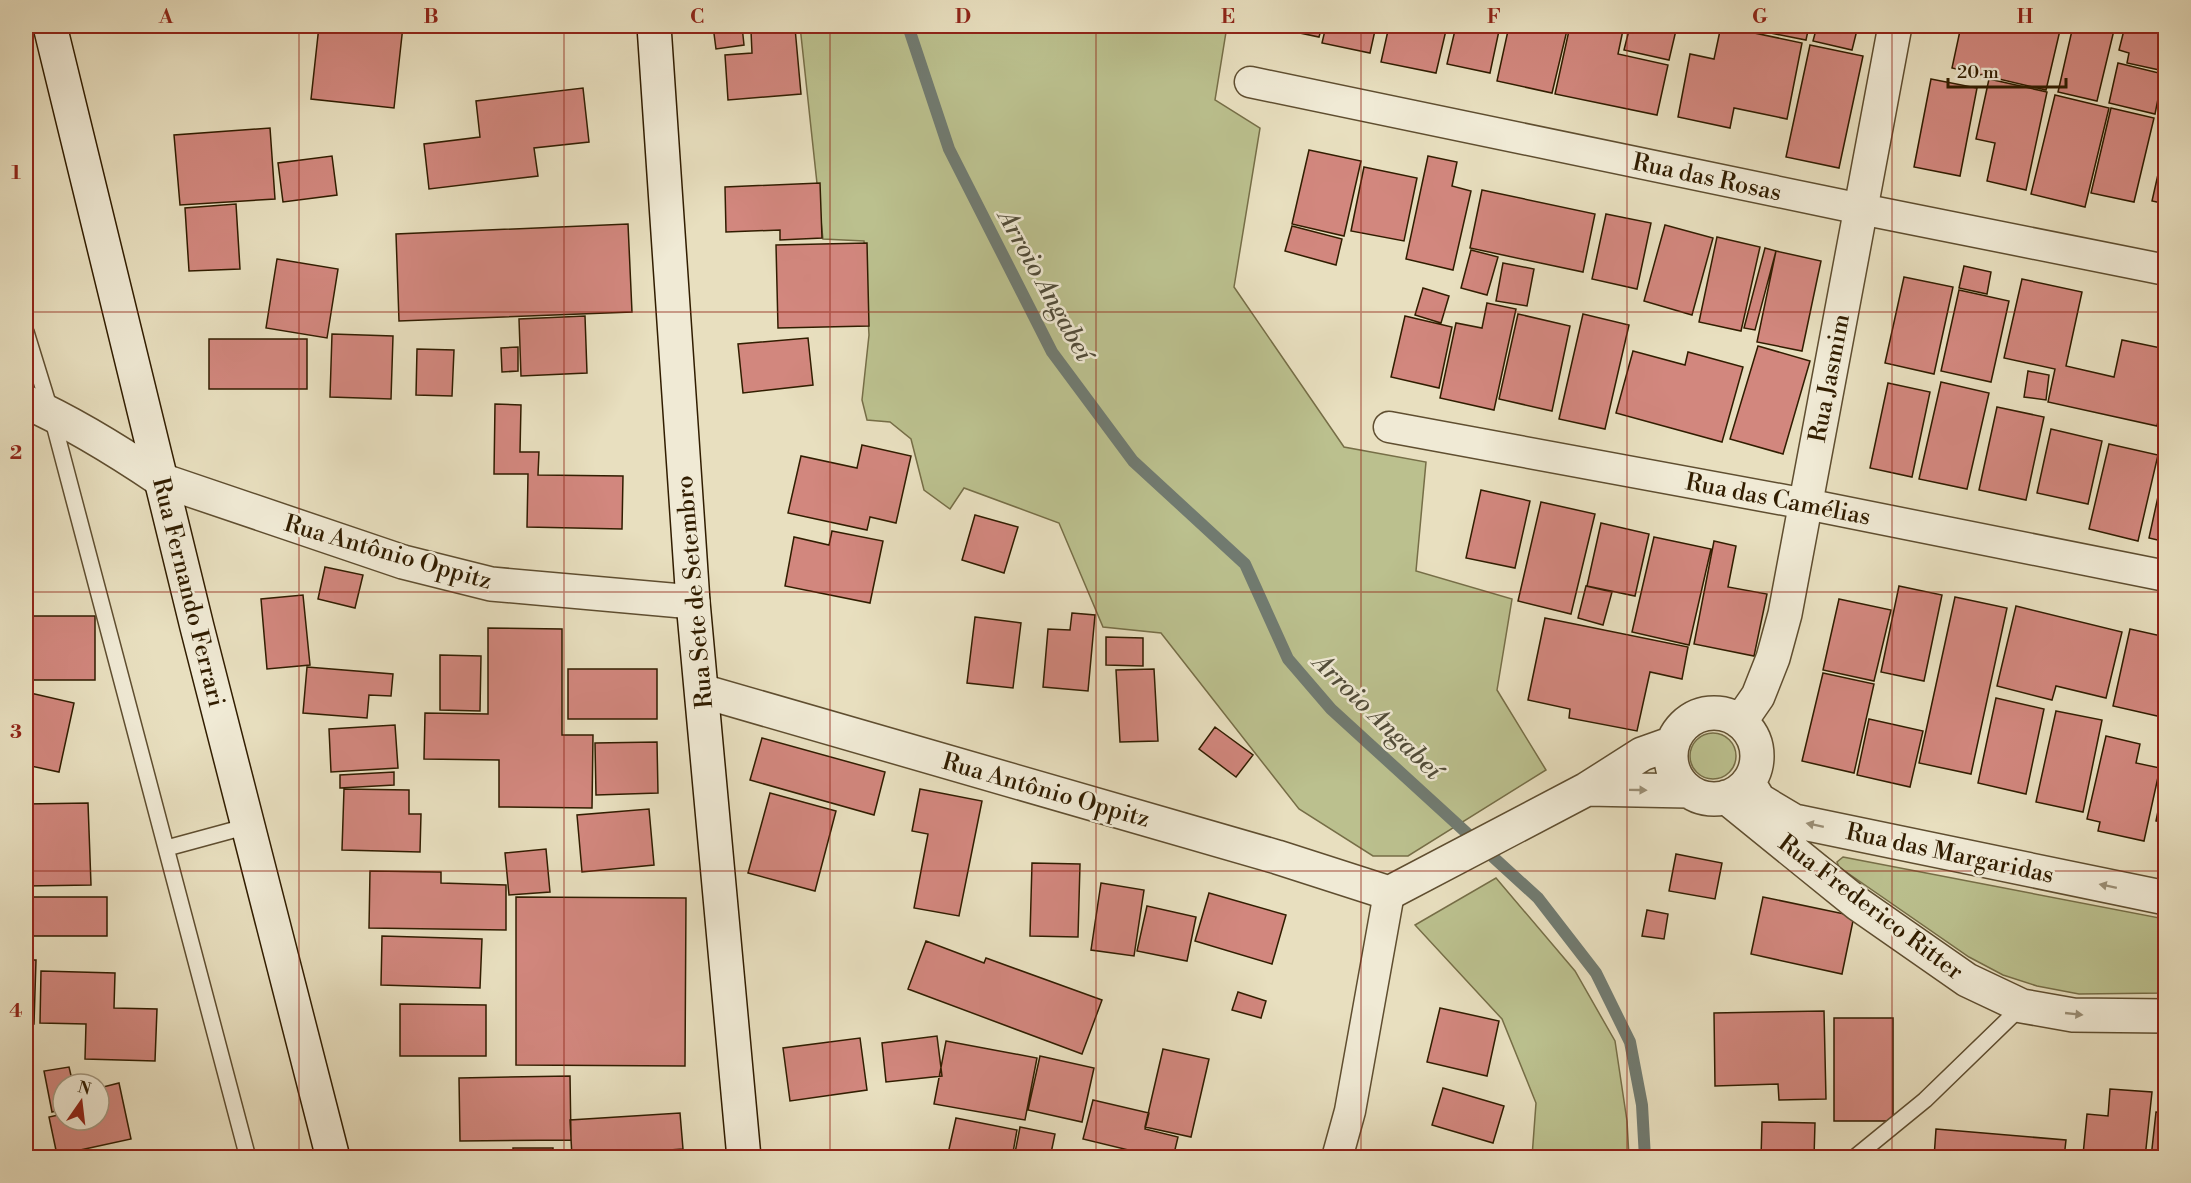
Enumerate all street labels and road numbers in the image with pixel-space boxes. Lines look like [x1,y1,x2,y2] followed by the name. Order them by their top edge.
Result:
[1630,148,1784,208] street label: Rua das Rosas
[1803,311,1857,445] street label: Rua Jasmim
[1683,467,1873,533] street label: Rua das Camélias
[145,474,231,710] street label: Rua Fernando Ferrari
[670,474,720,710] street label: Rua Sete de Setembro
[280,509,495,597] street label: Rua Antônio Oppitz
[938,747,1153,835] street label: Rua Antônio Oppitz
[1843,817,2056,891] street label: Rua das Margaridas
[1772,828,1969,987] street label: Rua Frederico Ritter

